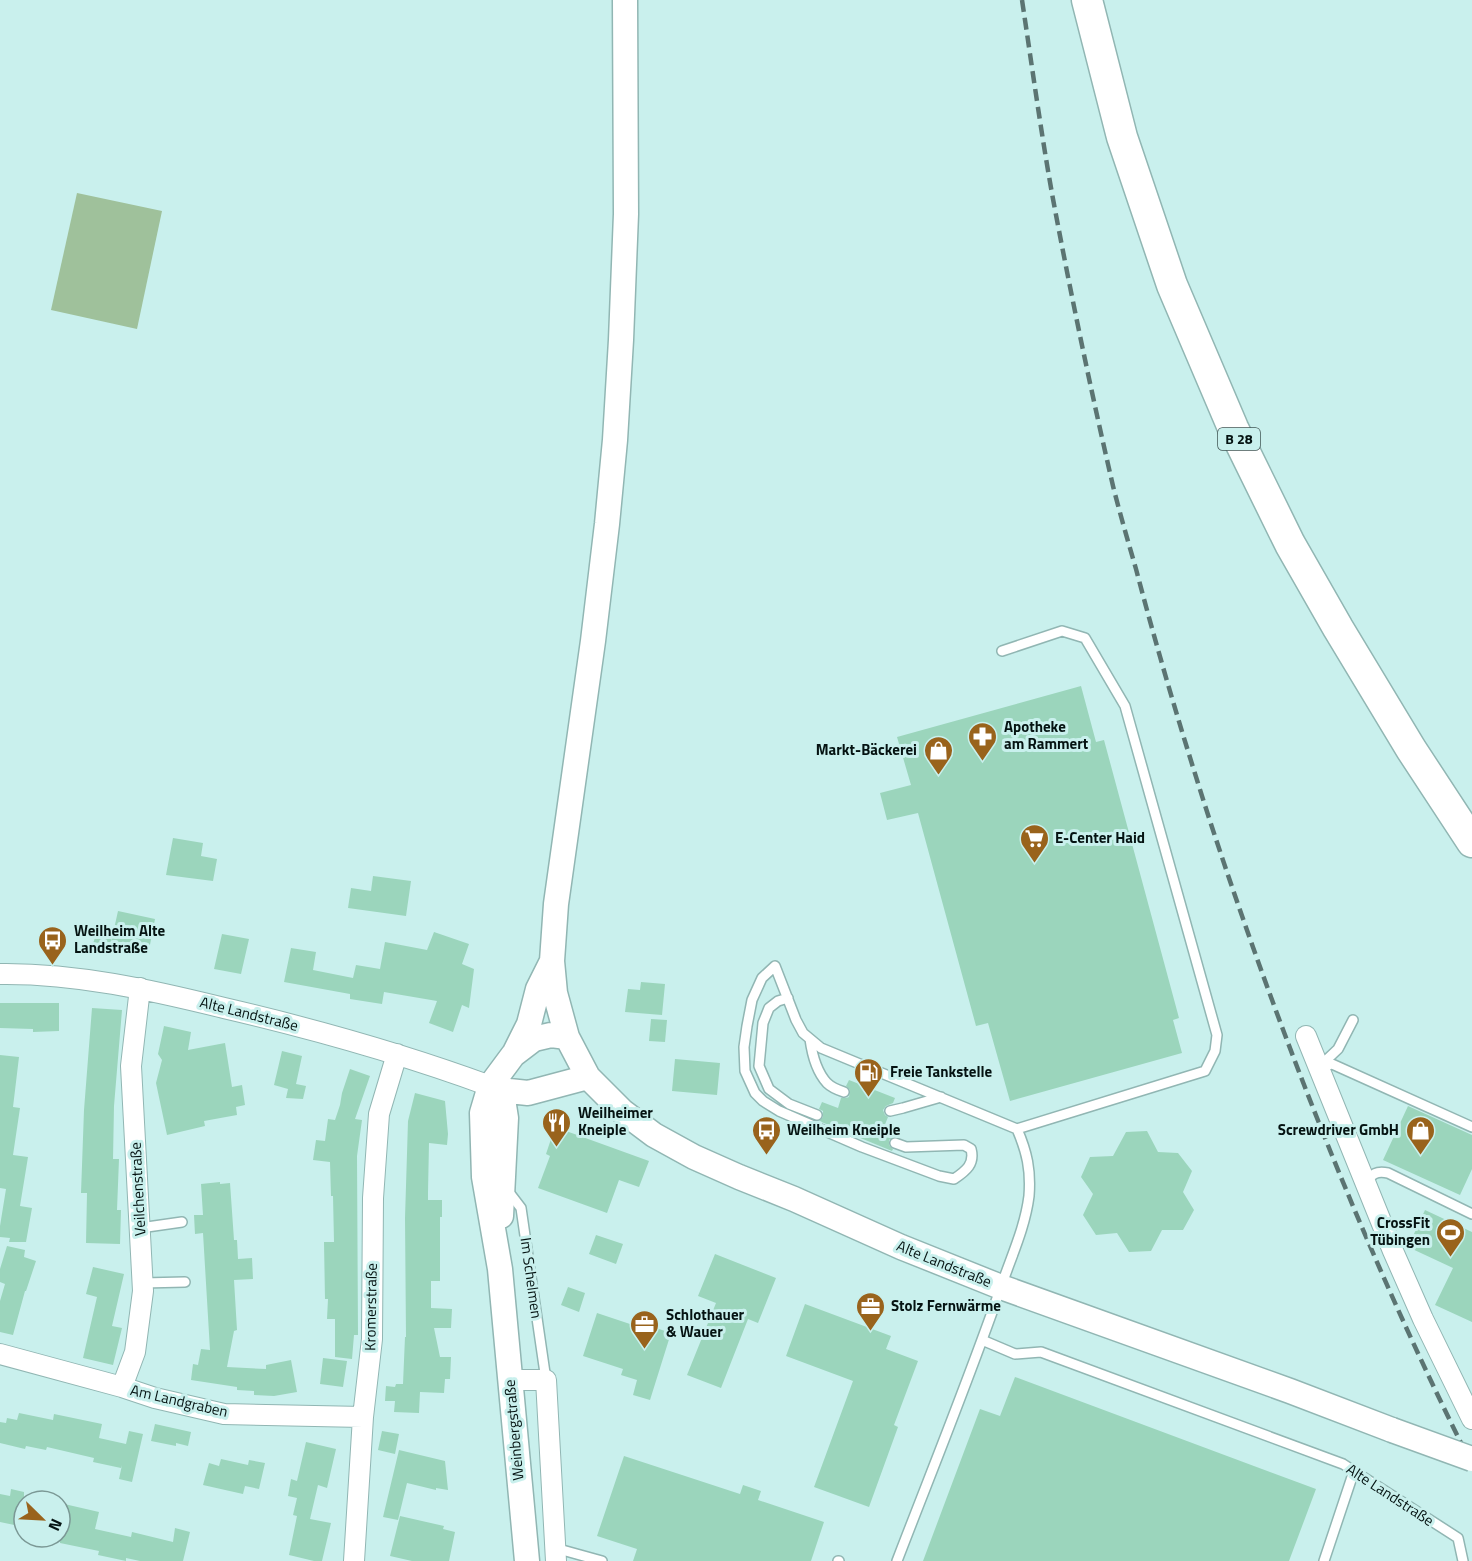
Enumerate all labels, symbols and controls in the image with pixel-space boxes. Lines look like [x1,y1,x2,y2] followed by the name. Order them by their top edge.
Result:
[1218,428,1260,450] road number: B 28
[1004,715,1089,755] place label: Apotheke am Rammert
[967,720,999,762] pharmacy icon: Apotheke am Rammert
[922,734,954,776] shop icon: Markt-Bäckerei
[816,738,917,761] place label: Markt-Bäckerei
[1018,822,1050,864] supermarket icon: E-Center Haid
[1055,826,1145,849] place label: E-Center Haid
[74,919,165,959] place label: Weilheim Alte Landstraße
[37,924,69,966] bus stop icon: Weilheim Alte Landstraße
[198,990,301,1037] street label: Alte Landstraße
[853,1056,885,1098] fuel station icon: Freie Tankstelle
[890,1060,993,1083] place label: Freie Tankstelle
[578,1101,653,1141] place label: Weilheimer Kneiple
[541,1106,573,1148] restaurant icon: Weilheimer Kneiple
[750,1114,782,1156] bus stop icon: Weilheim Kneiple
[1404,1114,1436,1156] shop icon: Screwdriver GmbH
[787,1118,901,1141] place label: Weilheim Kneiple
[1278,1118,1399,1141] place label: Screwdriver GmbH
[124,1142,151,1237] street label: Veilchenstraße
[1370,1211,1431,1251] place label: CrossFit Tübingen
[1435,1216,1467,1258] sports icon: CrossFit Tübingen
[893,1234,995,1293] street label: Alte Landstraße
[514,1236,549,1320] street label: Im Schelmen
[358,1263,383,1351] street label: Kromerstraße
[854,1290,886,1332] office icon: Stolz Fernwärme
[891,1294,1001,1317] place label: Stolz Fernwärme
[666,1303,745,1343] place label: Schlothauer & Wauer
[629,1308,661,1350] office icon: Schlothauer & Wauer
[128,1378,230,1423] street label: Am Landgraben
[498,1379,529,1482] street label: Weinbergstraße
[1342,1458,1439,1532] street label: Alte Landstraße
[12,1489,72,1549] north arrow
[42,1515,69,1535] text: N

